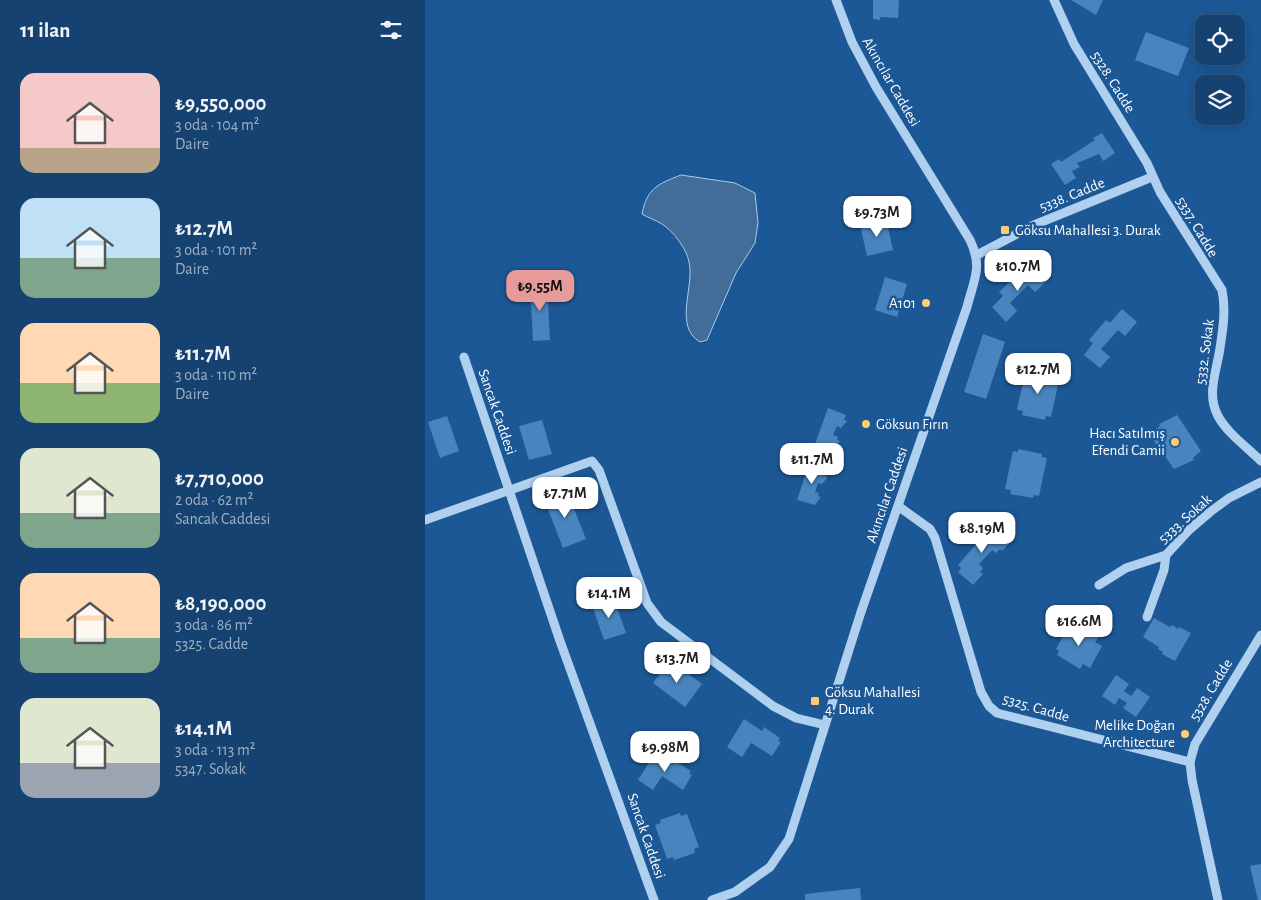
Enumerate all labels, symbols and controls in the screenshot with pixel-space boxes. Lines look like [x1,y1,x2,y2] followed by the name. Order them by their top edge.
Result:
[1195,15,1245,125] map controls
[1195,15,1245,65] button: locate
[377,16,405,44] icon: filters
[20,20,70,41] text: 11 ilan
[859,35,923,129] street label: Akıncılar Caddesi
[1088,49,1138,116] street label: 5328. Cadde
[1195,75,1245,125] button: layers
[60,93,120,153] icon: home
[175,93,267,114] text: ₺9,550,000
[175,117,259,133] text: 3 oda · 104 m²
[175,136,209,152] text: Daire
[1037,175,1107,215] street label: 5338. Cadde
[1173,194,1221,260] street label: 5337. Cadde
[836,196,918,238] pin: ₺9.73M
[854,204,900,220] text: ₺9.73M
[60,218,120,278] icon: home
[175,218,233,239] text: ₺12.7M
[1015,223,1161,238] place label: Göksu Mahallesi 3. Durak
[999,224,1011,236] marker: Göksu Mahallesi 3. Durak
[175,242,257,258] text: 3 oda · 101 m²
[977,250,1059,292] pin: ₺10.7M
[996,258,1040,274] text: ₺10.7M
[175,261,209,277] text: Daire
[499,270,581,312] pin: ₺9.55M
[517,278,563,294] text: ₺9.55M
[889,296,916,311] place label: A101
[920,297,932,309] marker: A101
[1193,318,1217,386] street label: 5332. Sokak
[60,343,120,403] icon: home
[175,343,231,364] text: ₺11.7M
[997,352,1079,395] pin: ₺12.7M
[1016,361,1060,377] text: ₺12.7M
[175,367,257,383] text: 3 oda · 110 m²
[475,367,519,457] street label: Sancak Caddesi
[175,386,209,402] text: Daire
[876,417,949,432] place label: Göksun Fırın
[860,418,872,430] marker: Göksun Fırın
[1089,426,1165,458] place label: Hacı Satılmış Efendi Camii
[1169,436,1181,448] marker: Hacı Satılmış Efendi Camii
[771,442,853,485] pin: ₺11.7M
[864,445,910,545] street label: Akıncılar Caddesi
[791,451,833,467] text: ₺11.7M
[60,468,120,528] icon: home
[175,468,264,489] text: ₺7,710,000
[524,476,606,519] pin: ₺7.71M
[543,485,587,501] text: ₺7.71M
[175,492,253,508] text: 2 oda · 62 m²
[1156,492,1214,546] street label: 5333. Sokak
[175,511,271,527] text: Sancak Caddesi
[941,512,1023,554] pin: ₺8.19M
[959,520,1005,536] text: ₺8.19M
[568,576,650,619] pin: ₺14.1M
[587,585,631,601] text: ₺14.1M
[60,593,120,653] icon: home
[175,593,266,614] text: ₺8,190,000
[1038,604,1120,647] pin: ₺16.6M
[1056,613,1102,629] text: ₺16.6M
[175,617,253,633] text: 3 oda · 86 m²
[175,636,248,652] text: 5325. Cadde
[636,642,718,684] pin: ₺13.7M
[655,650,699,666] text: ₺13.7M
[1187,656,1235,724] street label: 5328. Cadde
[825,685,920,717] place label: Göksu Mahallesi 4. Durak
[1001,691,1071,725] street label: 5325. Cadde
[809,695,821,707] marker: Göksu Mahallesi 4. Durak
[60,718,120,778] icon: home
[175,718,232,739] text: ₺14.1M
[1095,718,1175,750] place label: Melike Doğan Architecture
[1179,728,1191,740] marker: Melike Doğan Architecture
[624,730,706,773] pin: ₺9.98M
[641,739,689,755] text: ₺9.98M
[175,742,255,758] text: 3 oda · 113 m²
[175,761,246,777] text: 5347. Sokak
[624,791,668,881] street label: Sancak Caddesi

